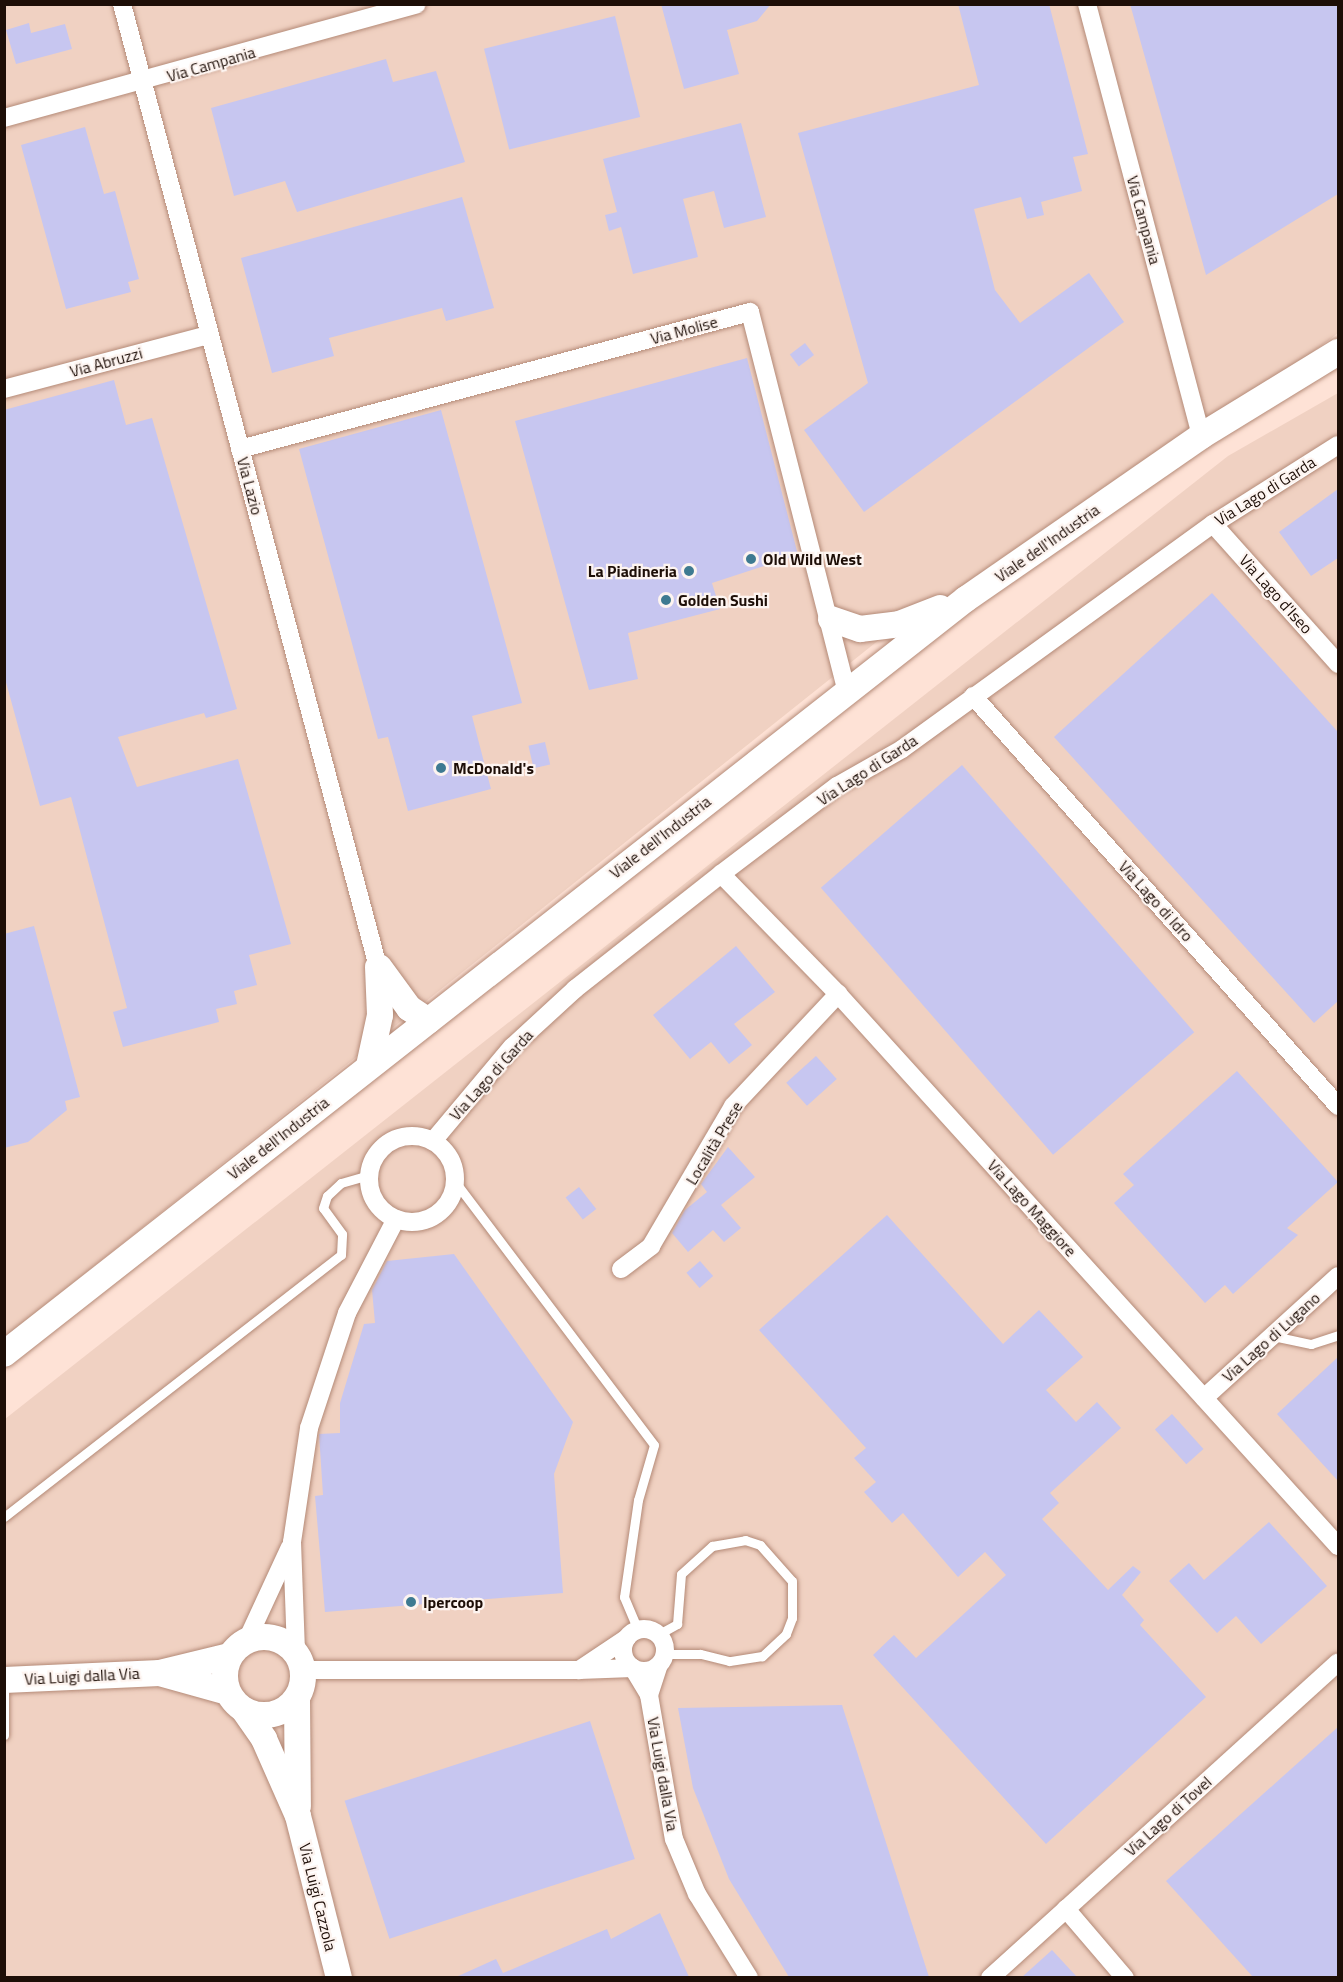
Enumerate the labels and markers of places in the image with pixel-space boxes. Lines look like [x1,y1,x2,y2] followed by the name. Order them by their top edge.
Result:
[763,549,862,569] place label: Old Wild West
[744,552,758,566] marker: Old Wild West
[588,561,677,581] place label: La Piadineria
[682,564,696,578] marker: La Piadineria
[678,590,768,610] place label: Golden Sushi
[659,593,673,607] marker: Golden Sushi
[453,758,534,778] place label: McDonald's
[434,761,448,775] marker: McDonald's
[423,1592,483,1612] place label: Ipercoop
[404,1595,418,1609] marker: Ipercoop

